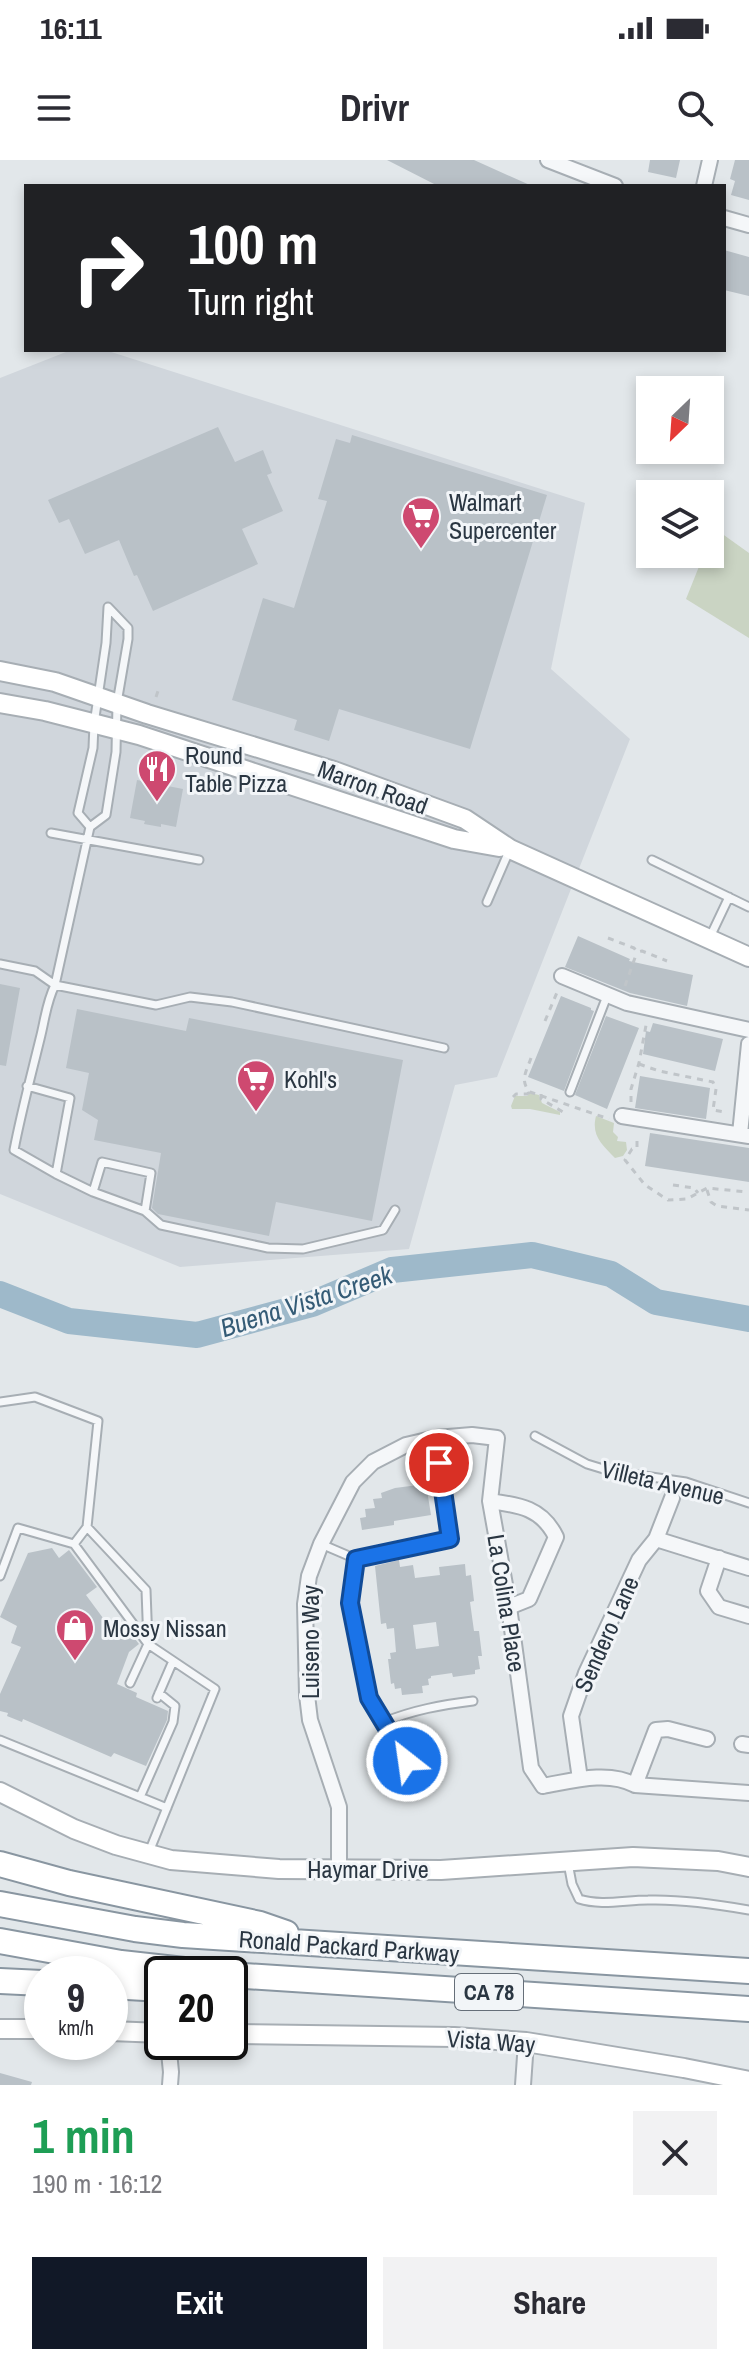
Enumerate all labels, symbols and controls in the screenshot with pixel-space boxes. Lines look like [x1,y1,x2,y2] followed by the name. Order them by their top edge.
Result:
[40,8,102,48] text: 16:11
[340,84,409,132] text: Drivr
[32,86,76,130] icon: menu
[673,86,717,130] icon: search
[188,206,318,281] text: 100 m
[56,216,160,320] icon: right
[188,278,313,326] text: Turn right
[636,376,724,464] north arrow
[636,376,724,568] map controls
[636,480,724,568] button: layers
[449,486,557,546] place label: Walmart Supercenter
[400,495,442,550] supermarket icon: Walmart Supercenter
[185,739,287,799] place label: Round Table Pizza
[136,748,178,803] restaurant icon: Round Table Pizza
[314,752,432,822] street label: Marron Road
[235,1058,277,1113] supermarket icon: Kohl's
[284,1063,337,1095] place label: Kohl's
[216,1256,398,1345] water label: Buena Vista Creek
[405,1429,473,1497] pin
[417,1441,461,1485] icon: arrive
[598,1452,728,1512] street label: Villeta Avenue
[480,1532,534,1674] street label: La Colina Place
[566,1571,646,1697] street label: Sendero Lane
[294,1585,326,1699] street label: Luiseno Way
[54,1607,96,1662] shop icon: Mossy Nissan
[103,1612,227,1644] place label: Mossy Nissan
[365,1719,449,1803] position arrow
[307,1853,429,1885] street label: Haymar Drive
[238,1922,460,1970] street label: Ronald Packard Parkway
[144,1956,248,2060] speed limit sign: 20
[67,1971,85,2024] text: 9
[455,1974,523,2010] road number: CA 78
[58,2014,94,2041] text: km/h
[446,2022,536,2060] street label: Vista Way
[32,2103,135,2168] text: 1 min
[633,2111,717,2195] button: close
[32,2166,162,2201] text: 190 m · 16:12
[32,2257,367,2349] button: Exit
[383,2257,717,2349] button: Share

